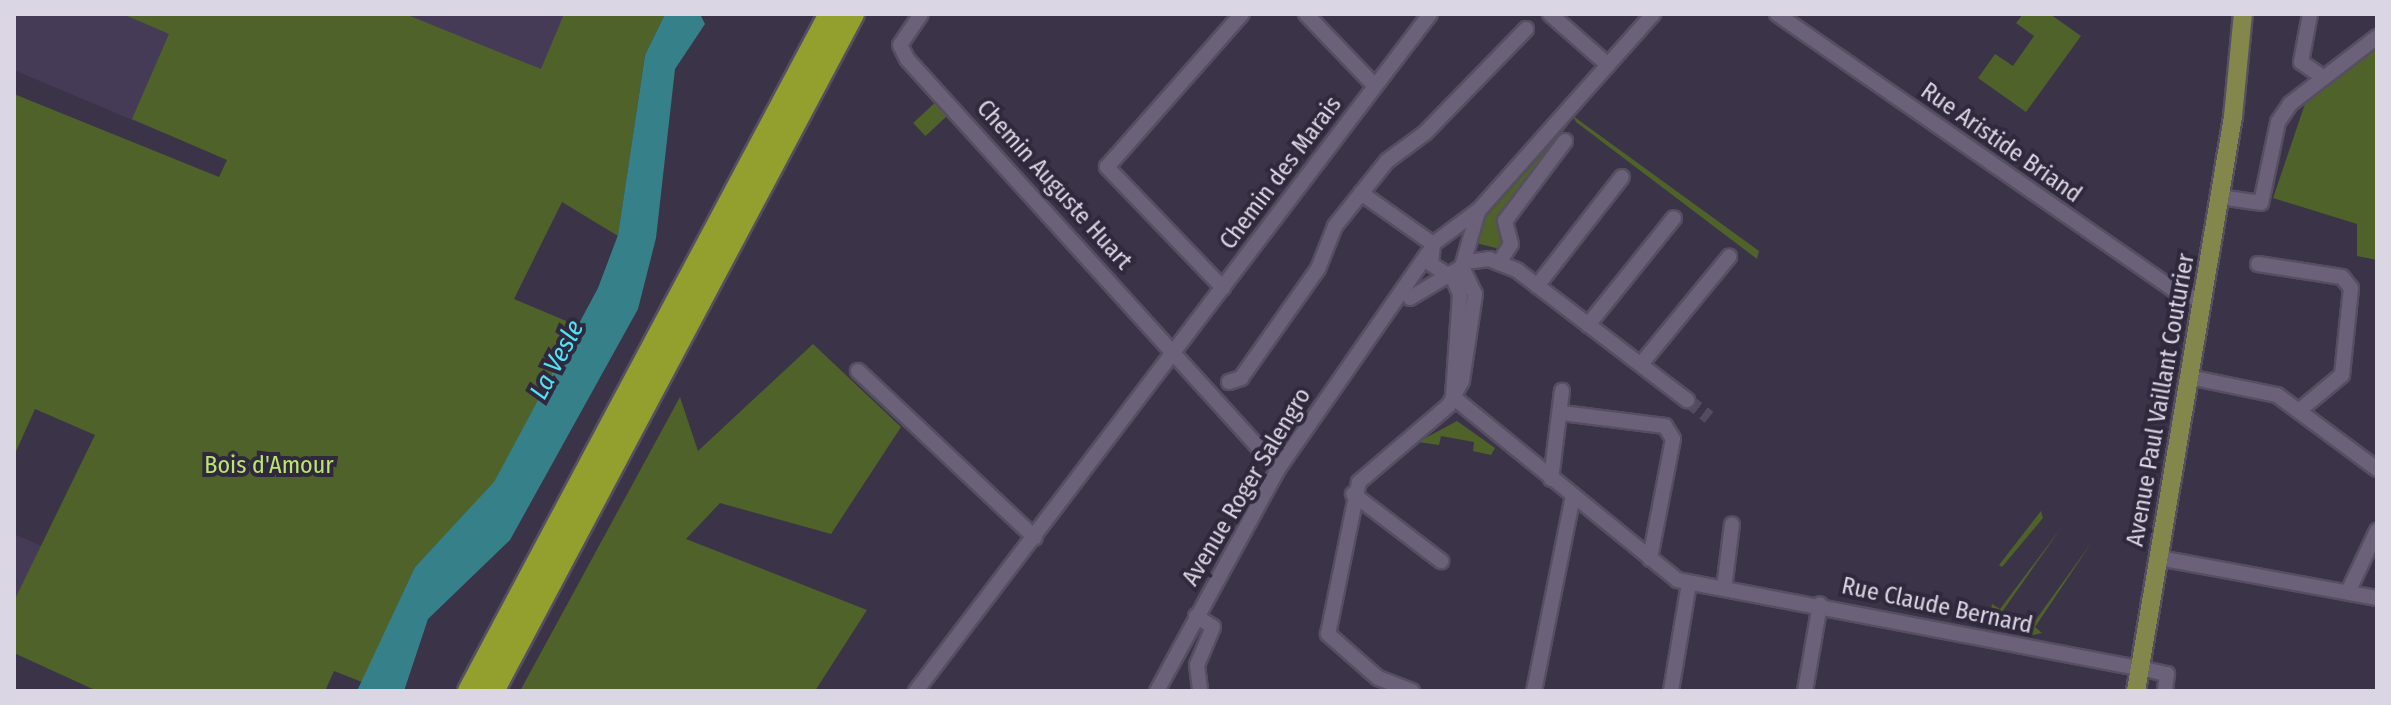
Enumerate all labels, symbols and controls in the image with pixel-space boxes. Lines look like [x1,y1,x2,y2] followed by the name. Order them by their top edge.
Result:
[1915,77,2087,209] street label: Rue Aristide Briand
[1214,91,1348,255] street label: Chemin des Marais
[970,94,1138,276] street label: Chemin Auguste Huart
[2121,251,2201,549] street label: Avenue Paul Vaillant Couturier
[523,315,591,405] water label: La Vesle
[1177,383,1317,591] street label: Avenue Roger Salengro
[204,452,334,480] park label: Bois d'Amour
[1839,572,2035,640] street label: Rue Claude Bernard

